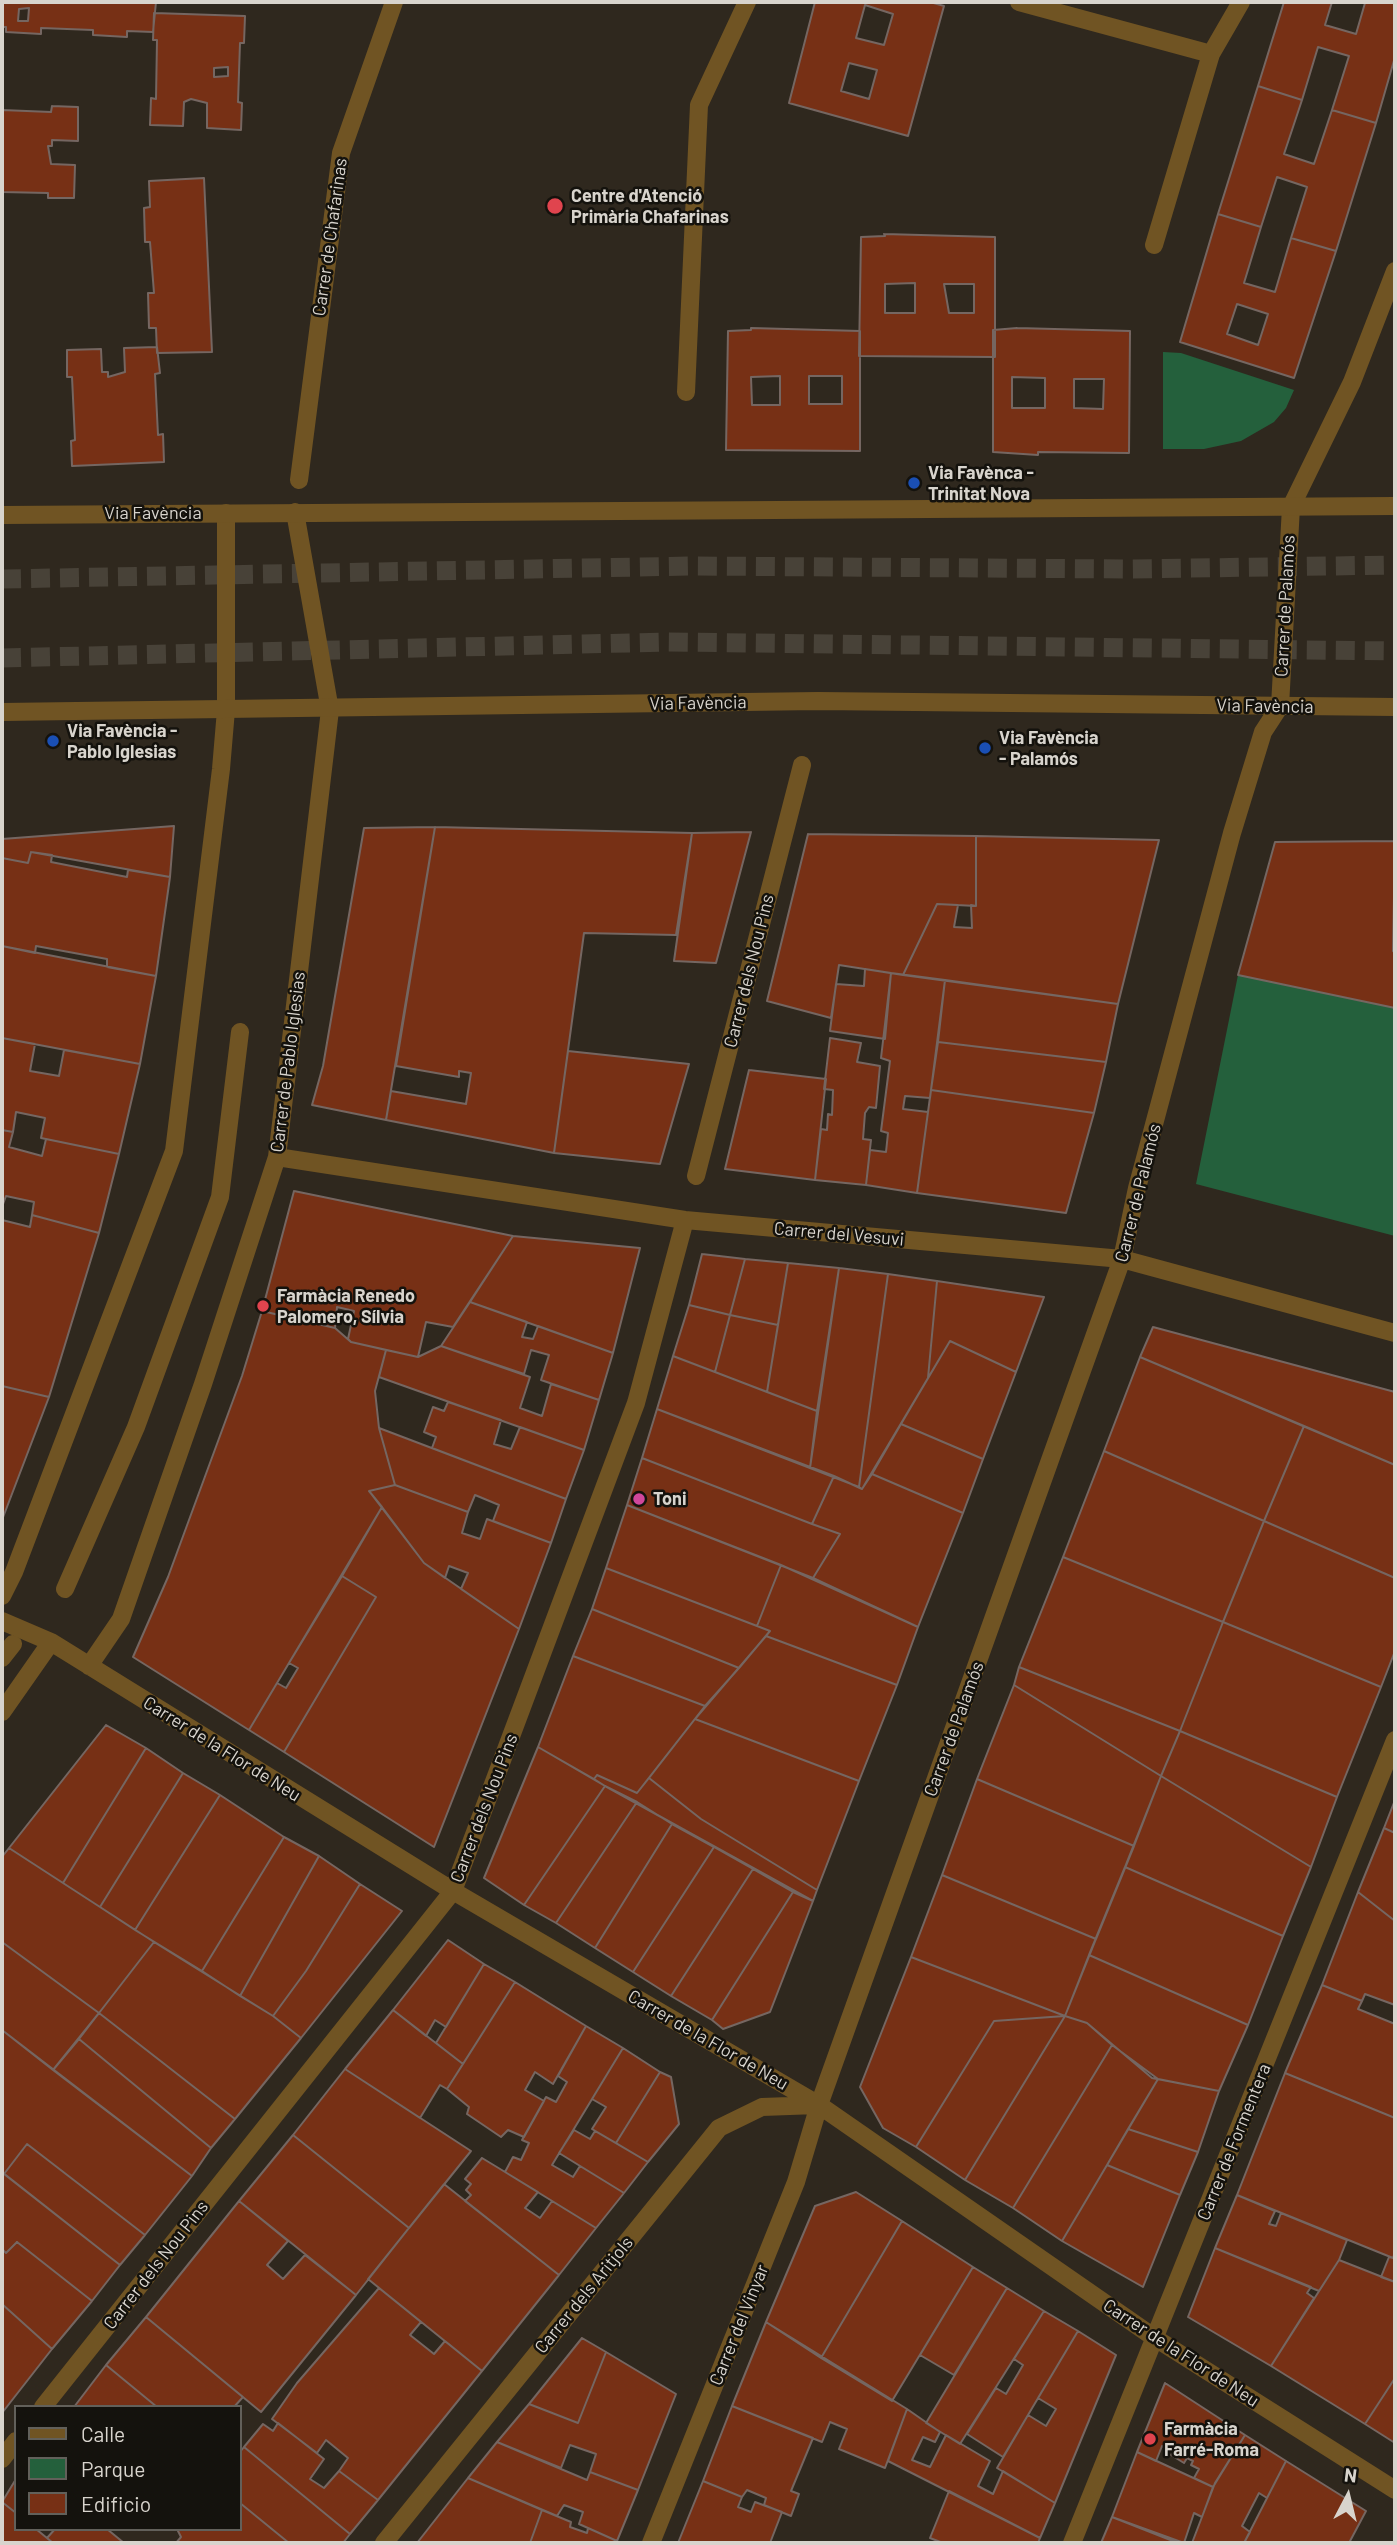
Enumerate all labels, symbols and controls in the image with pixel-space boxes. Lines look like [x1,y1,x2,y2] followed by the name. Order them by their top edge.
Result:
[308,157,352,317] street label: Carrer de Chafarinas
[571,185,729,228] place label: Centre d'Atenció Primària Chafarinas
[545,196,565,216] marker: Centre d'Atenció Primària Chafarinas
[928,462,1034,504] place label: Via Favènca - Trinitat Nova
[906,475,922,491] marker: Via Favènca - Trinitat Nova
[104,502,202,524] street label: Via Favència
[1270,535,1300,677] street label: Carrer de Palamós
[649,691,747,715] street label: Via Favència
[1216,694,1314,718] street label: Via Favència
[67,720,177,762] place label: Via Favència - Pablo Iglesias
[999,727,1098,770] place label: Via Favència - Palamós
[45,733,61,749] marker: Via Favència - Pablo Iglesias
[977,740,993,756] marker: Via Favència - Palamós
[719,892,779,1050] street label: Carrer dels Nou Pins
[266,970,310,1154] street label: Carrer de Pablo Iglesias
[1110,1122,1166,1264] street label: Carrer de Palamós
[773,1218,905,1250] street label: Carrer del Vesuvi
[277,1285,415,1328] place label: Farmàcia Renedo Palomero, Sílvia
[255,1298,271,1314] marker: Farmàcia Renedo Palomero, Sílvia
[653,1488,686,1510] place label: Toni
[631,1491,647,1507] marker: Toni
[920,1659,988,1799] street label: Carrer de Palamós
[139,1692,305,1806] street label: Carrer de la Flor de Neu
[446,1731,522,1885] street label: Carrer dels Nou Pins
[624,1985,792,2095] street label: Carrer de la Flor de Neu
[1193,2060,1275,2224] street label: Carrer de Formentera
[99,2196,213,2334] street label: Carrer dels Nou Pins
[530,2232,638,2358] street label: Carrer dels Aritjols
[705,2261,773,2389] street label: Carrer del Vinyar
[1099,2295,1263,2411] street label: Carrer de la Flor de Neu
[14,2405,242,2531] legend
[1164,2418,1259,2460] place label: Farmàcia Farré-Roma
[81,2421,125,2446] text: Calle
[1142,2431,1158,2447] marker: Farmàcia Farré-Roma
[81,2456,146,2481] text: Parque
[1313,2461,1383,2531] north arrow
[1343,2462,1358,2487] text: N
[81,2491,151,2516] text: Edificio

